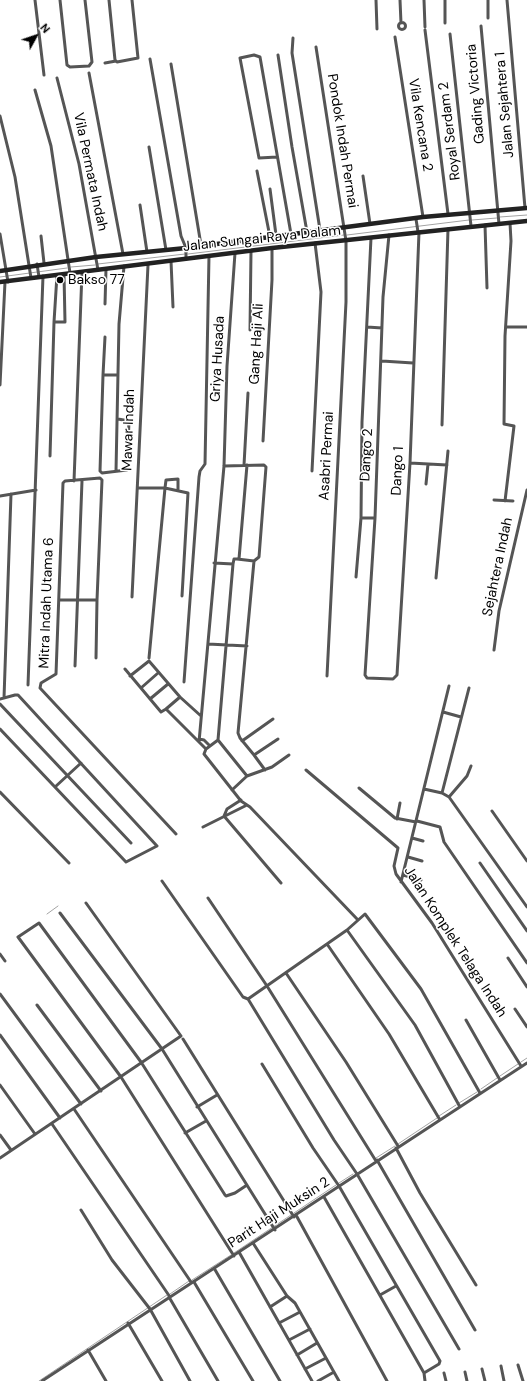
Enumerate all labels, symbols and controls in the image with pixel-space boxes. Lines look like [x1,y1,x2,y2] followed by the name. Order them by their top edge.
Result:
[16,16,56,56] north arrow
[37,21,53,36] text: N
[463,43,489,145] street label: Gading Victoria
[492,51,518,159] street label: Jalan Sejahtera 1
[323,73,361,209] street label: Pondok Indah Permai
[404,77,436,173] street label: Vila Kencana 2
[436,81,464,181] street label: Royal Serdam 2
[69,111,111,233] street label: Vila Permata Indah
[182,222,342,256] street label: Jalan Sungai Raya Dalam
[68,272,125,288] place label: Bakso 77
[55,275,65,285] marker: Bakso 77
[246,303,268,385] street label: Gang Haji Ali
[207,315,229,403] street label: Griya Husada
[119,389,139,471] street label: Mawar Indah
[316,411,338,501] street label: Asabri Permai
[357,428,377,482] street label: Dango 2
[388,446,408,496] street label: Dango 1
[479,516,517,618] street label: Sejahtera Indah
[36,537,58,669] street label: Mitra Indah Utama 6
[400,863,510,1021] street label: Jalan Komplek Telaga Indah
[225,1174,333,1252] street label: Parit Haji Muksin 2

